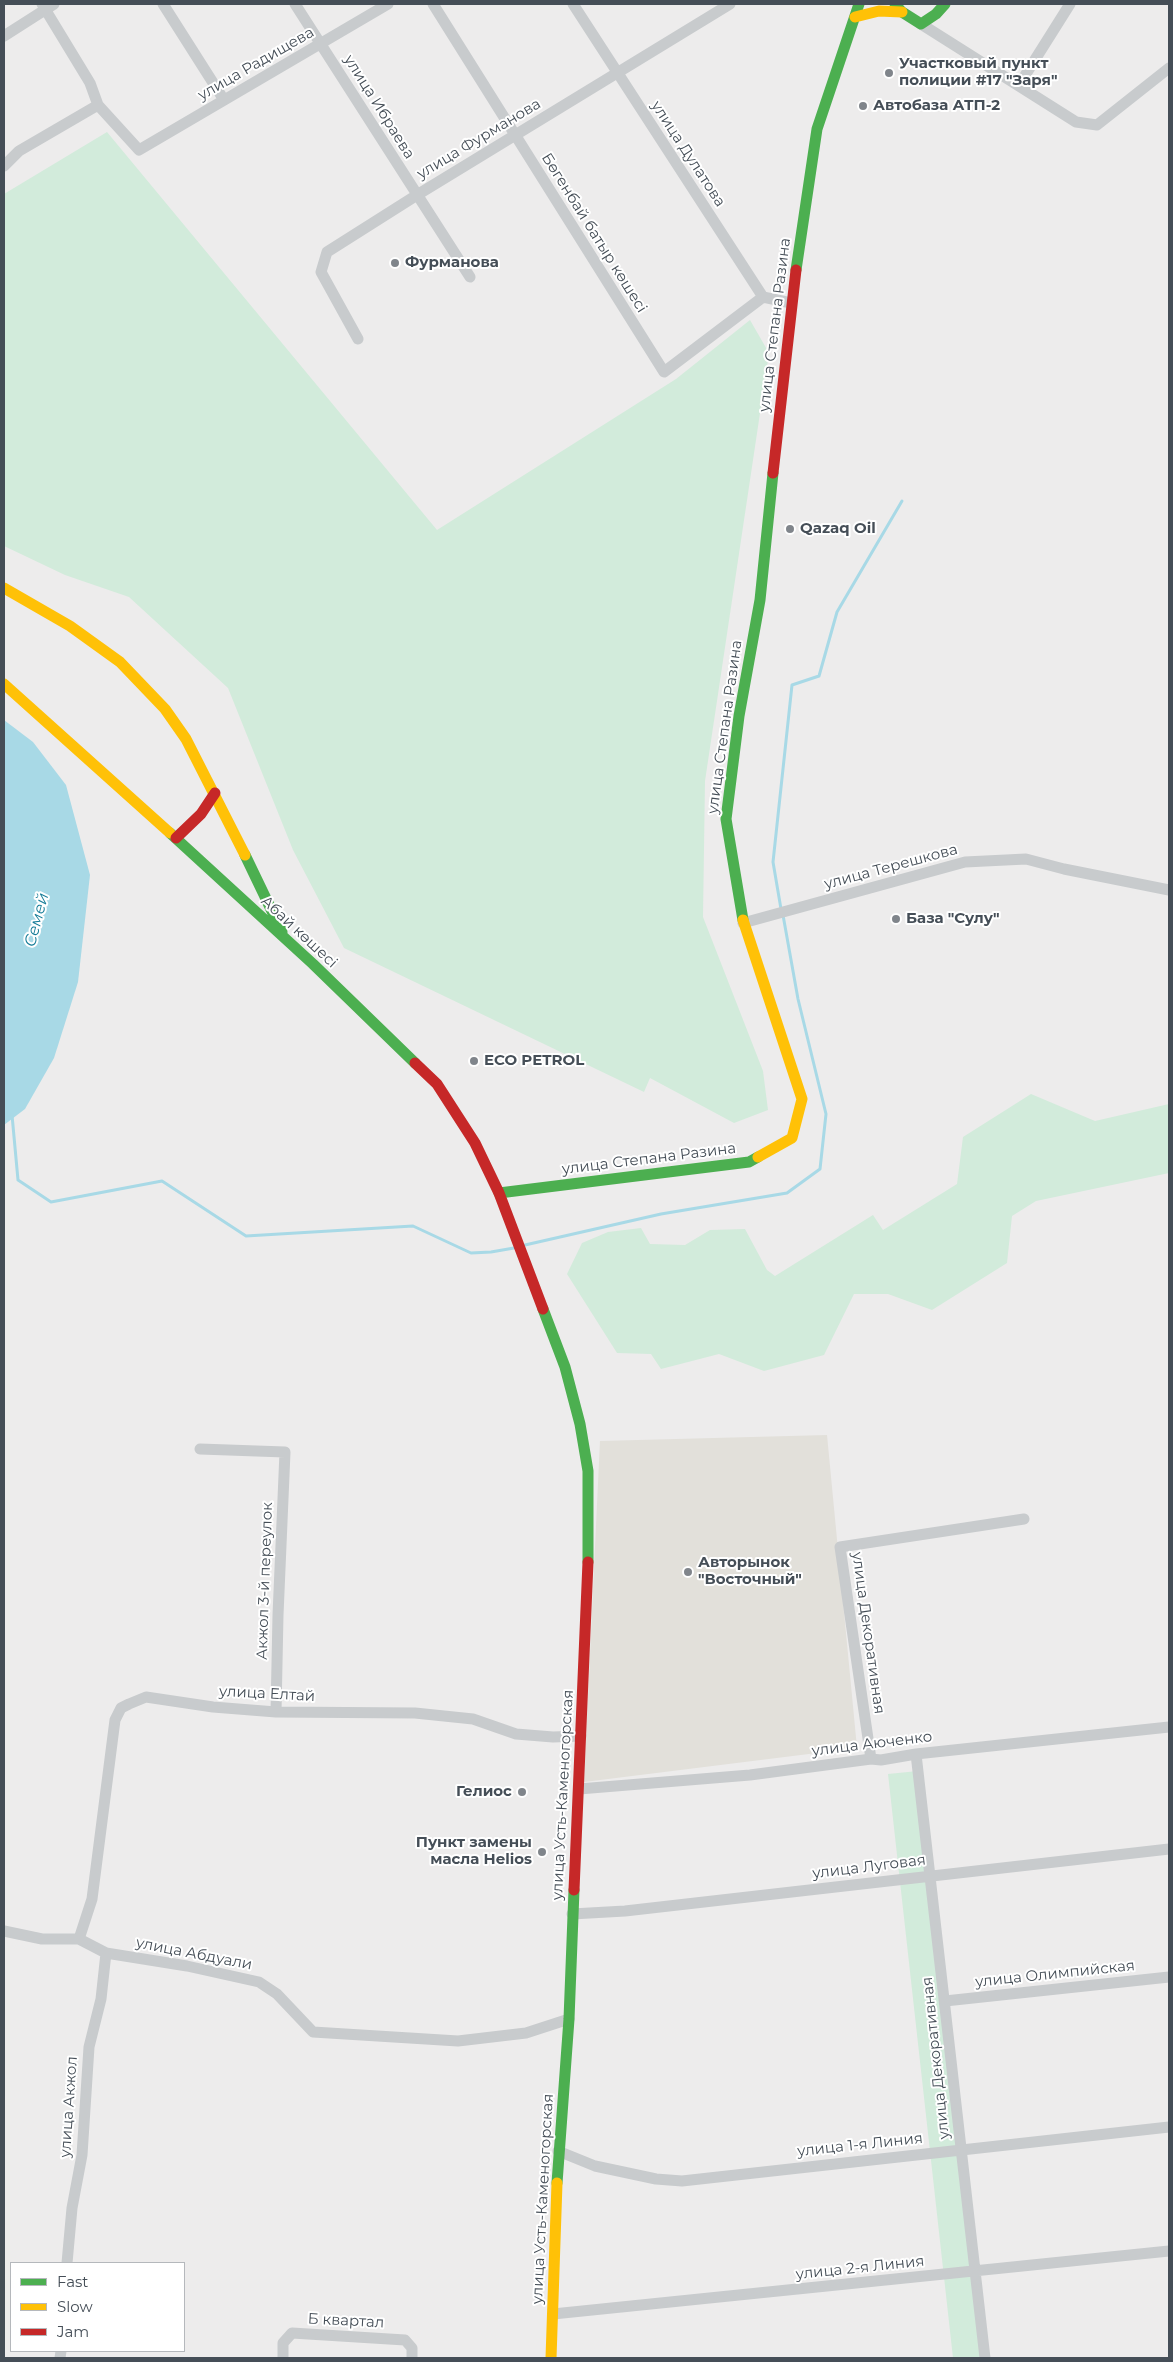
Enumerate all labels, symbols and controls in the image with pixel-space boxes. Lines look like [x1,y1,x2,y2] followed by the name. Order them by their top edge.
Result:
[195,23,317,105] street label: улица Радищева
[340,52,418,162] street label: улица Ибраева
[899,55,1057,90] place label: Участковый пункт полиции #17 "Заря"
[883,67,895,79] marker: Участковый пункт полиции #17 "Заря"
[414,95,544,183] street label: улица Фурманова
[873,97,1000,115] place label: Автобаза АТП-2
[647,98,729,210] street label: улица Дулатова
[857,100,869,112] marker: Автобаза АТП-2
[537,150,651,316] street label: Бөгенбай батыр көшесі
[755,237,795,413] street label: улица Степана Разина
[405,254,499,272] place label: Фурманова
[389,257,401,269] marker: Фурманова
[800,520,876,538] place label: Qazaq Oil
[784,523,796,535] marker: Qazaq Oil
[704,639,746,815] street label: улица Степана Разина
[822,841,960,893] street label: улица Терешкова
[21,891,53,949] water label: Семей
[257,892,341,972] street label: Абай көшесі
[906,910,999,928] place label: База "Сулу"
[890,913,902,925] marker: База "Сулу"
[484,1052,584,1070] place label: ECO PETROL
[468,1055,480,1067] marker: ECO PETROL
[561,1139,737,1179] street label: улица Степана Разина
[253,1502,277,1660] street label: Акжол 3-й переулок
[848,1551,888,1715] street label: улица Декоративная
[698,1554,802,1589] place label: Авторынок "Восточный"
[682,1566,694,1578] marker: Авторынок "Восточный"
[218,1682,316,1706] street label: улица Елтай
[548,1689,578,1901] street label: улица Усть-Каменогорская
[811,1728,933,1760] street label: улица Аюченко
[456,1783,512,1801] place label: Гелиос
[516,1786,528,1798] marker: Гелиос
[416,1834,532,1869] place label: Пункт замены масла Helios
[536,1846,548,1858] marker: Пункт замены масла Helios
[811,1851,927,1883] street label: улица Луговая
[134,1934,254,1974] street label: улица Абдуали
[974,1957,1136,1991] street label: улица Олимпийская
[919,1976,953,2140] street label: улица Декоративная
[56,2056,82,2158] street label: улица Акжол
[528,2093,558,2305] street label: улица Усть-Каменогорская
[796,2129,924,2161] street label: улица 1-я Линия
[795,2252,925,2284] street label: улица 2-я Линия
[10,2262,185,2352] legend
[57,2272,88,2291] text: Fast
[57,2297,93,2316] text: Slow
[307,2310,385,2332] street label: Б квартал
[57,2322,89,2341] text: Jam

